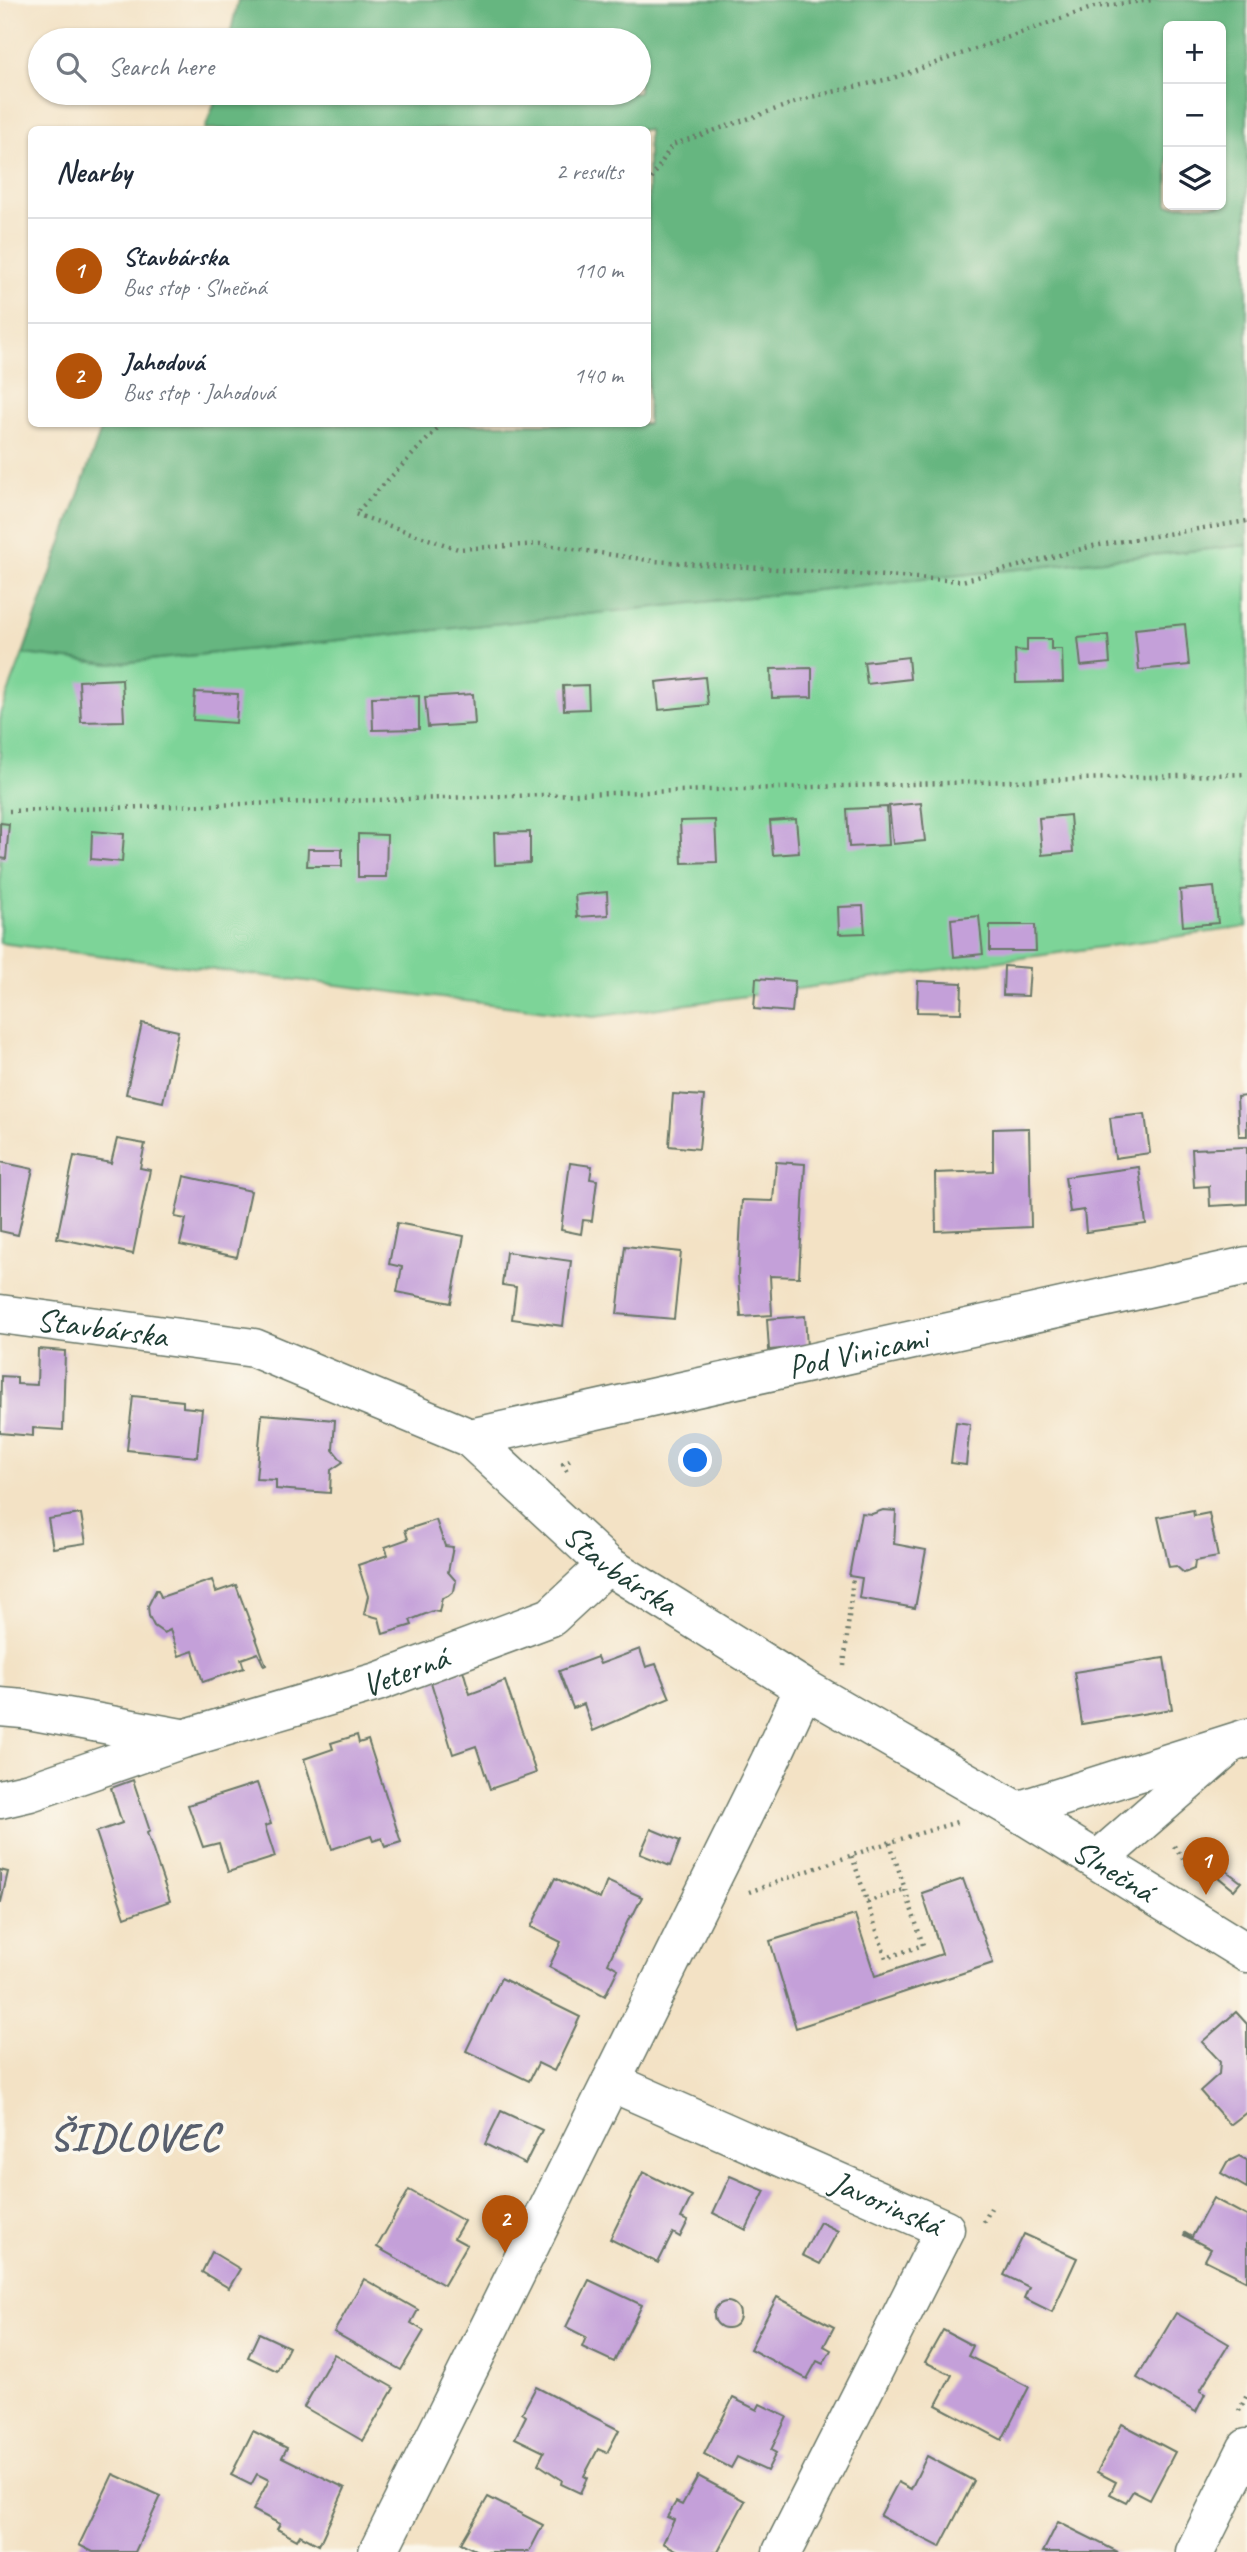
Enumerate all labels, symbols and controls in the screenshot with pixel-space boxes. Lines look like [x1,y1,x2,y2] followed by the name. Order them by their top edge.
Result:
[1163,21,1226,210] map controls
[1163,21,1226,84] button: +
[28,28,651,105] search box
[52,48,90,86] icon: search
[108,50,214,83] text: Search here
[1163,84,1226,147] button: −
[1163,147,1226,210] button: layers
[56,153,132,191] text: Nearby
[556,157,623,186] text: 2 results
[123,240,228,273] text: Stavbárska
[74,256,84,285] text: 1
[574,256,623,285] text: 110 m
[123,273,267,302] text: Bus stop · Slnečná
[123,345,204,378] text: Jahodová
[74,361,84,390] text: 2
[574,361,623,390] text: 140 m
[123,378,275,407] text: Bus stop · Jahodová
[34,1298,173,1358] street label: Stavbárska
[784,1316,935,1388] street label: Pod Vinicami
[678,1443,712,1477] your location
[555,1514,688,1626] street label: Stavbárska
[357,1635,457,1706] street label: Veterná
[1065,1830,1166,1914] street label: Slnečná
[1183,1837,1229,1895] pin: 1
[49,2112,223,2162] district label: ŠIDLOVEC
[823,2160,952,2247] street label: Javorinská
[482,2195,528,2253] pin: 2

